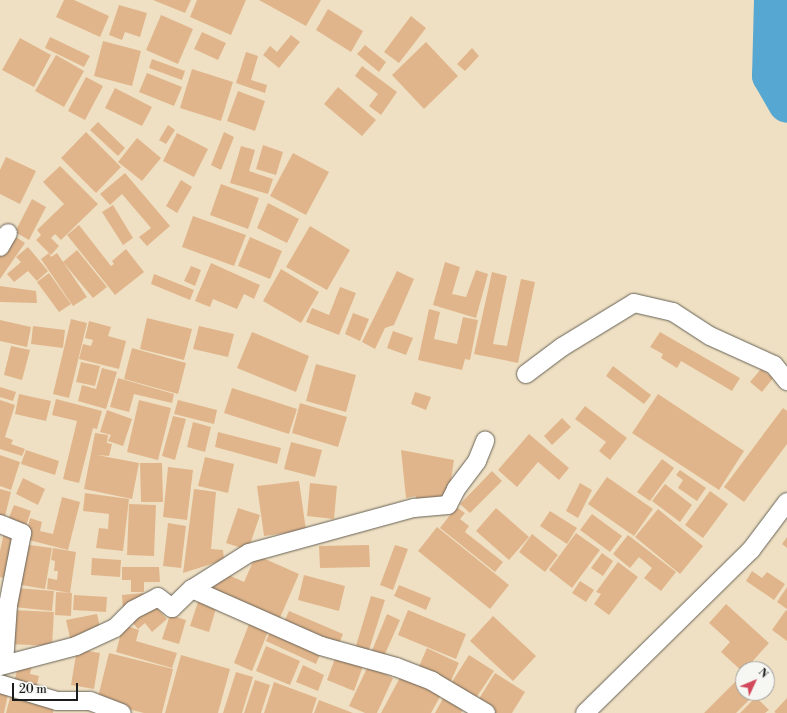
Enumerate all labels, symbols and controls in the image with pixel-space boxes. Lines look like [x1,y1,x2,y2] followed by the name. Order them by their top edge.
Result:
[735,661,775,701] north arrow
[755,665,771,681] text: N
[14,675,80,701] scale bar
[19,682,47,697] text: 20 m

